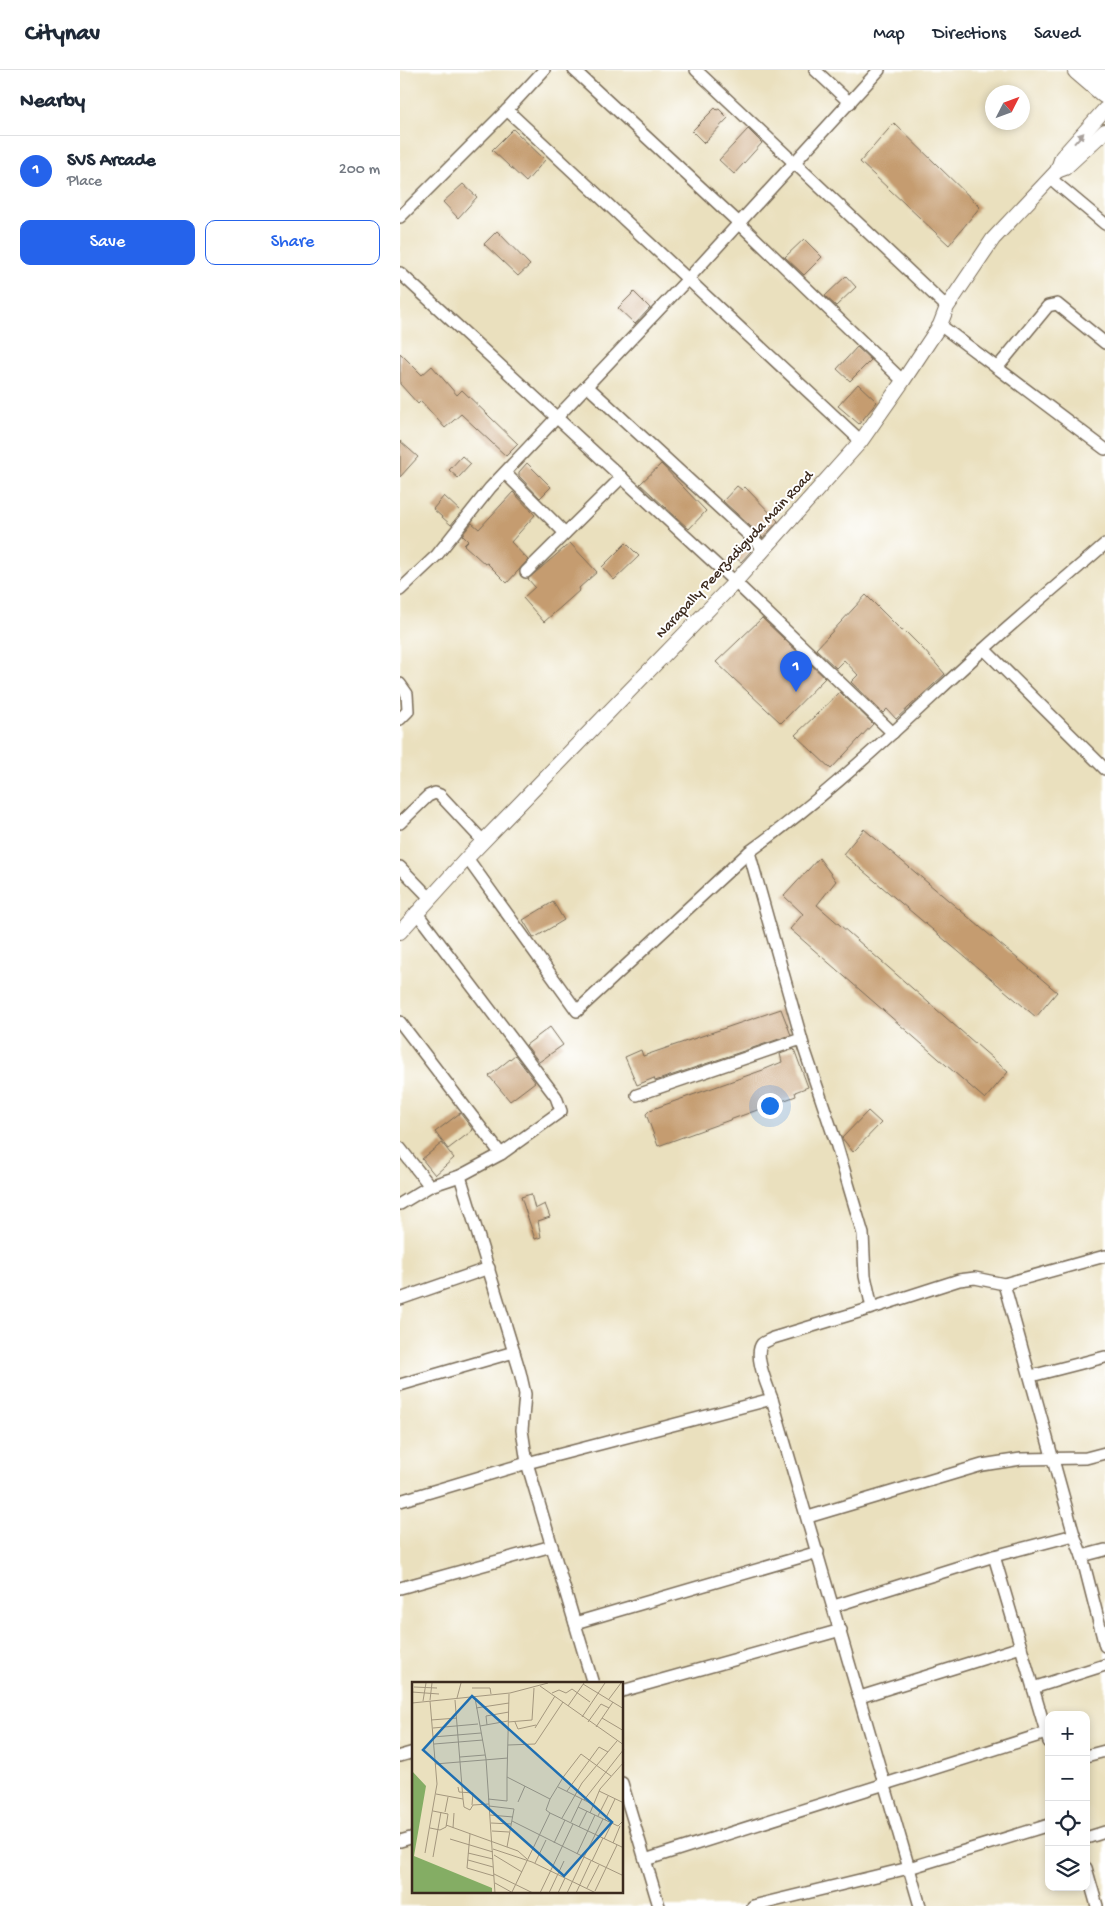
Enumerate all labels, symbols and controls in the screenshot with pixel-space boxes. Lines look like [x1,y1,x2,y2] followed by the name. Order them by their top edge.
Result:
[25,20,100,49] text: Citynav
[873,24,905,45] text: Map
[933,24,1006,45] text: Directions
[1034,24,1080,45] text: Saved
[985,85,1030,130] north arrow
[20,90,85,115] text: Nearby
[1073,132,1084,145] one-way arrow
[67,150,156,173] text: SVS Arcade
[33,161,39,180] text: 1
[339,161,380,180] text: 200 m
[67,173,102,192] text: Place
[20,220,195,265] button: Save
[205,220,380,265] button: Share
[652,467,818,643] street label: Narapally Peerzadiguda Main Road
[780,651,812,692] pin: 1
[757,1093,783,1119] your location
[412,1682,624,1894] inset map
[1045,1711,1090,1891] map controls
[1045,1711,1090,1756] button: +
[1045,1756,1090,1801] button: −
[1045,1801,1090,1846] button: locate
[1045,1846,1090,1891] button: layers

